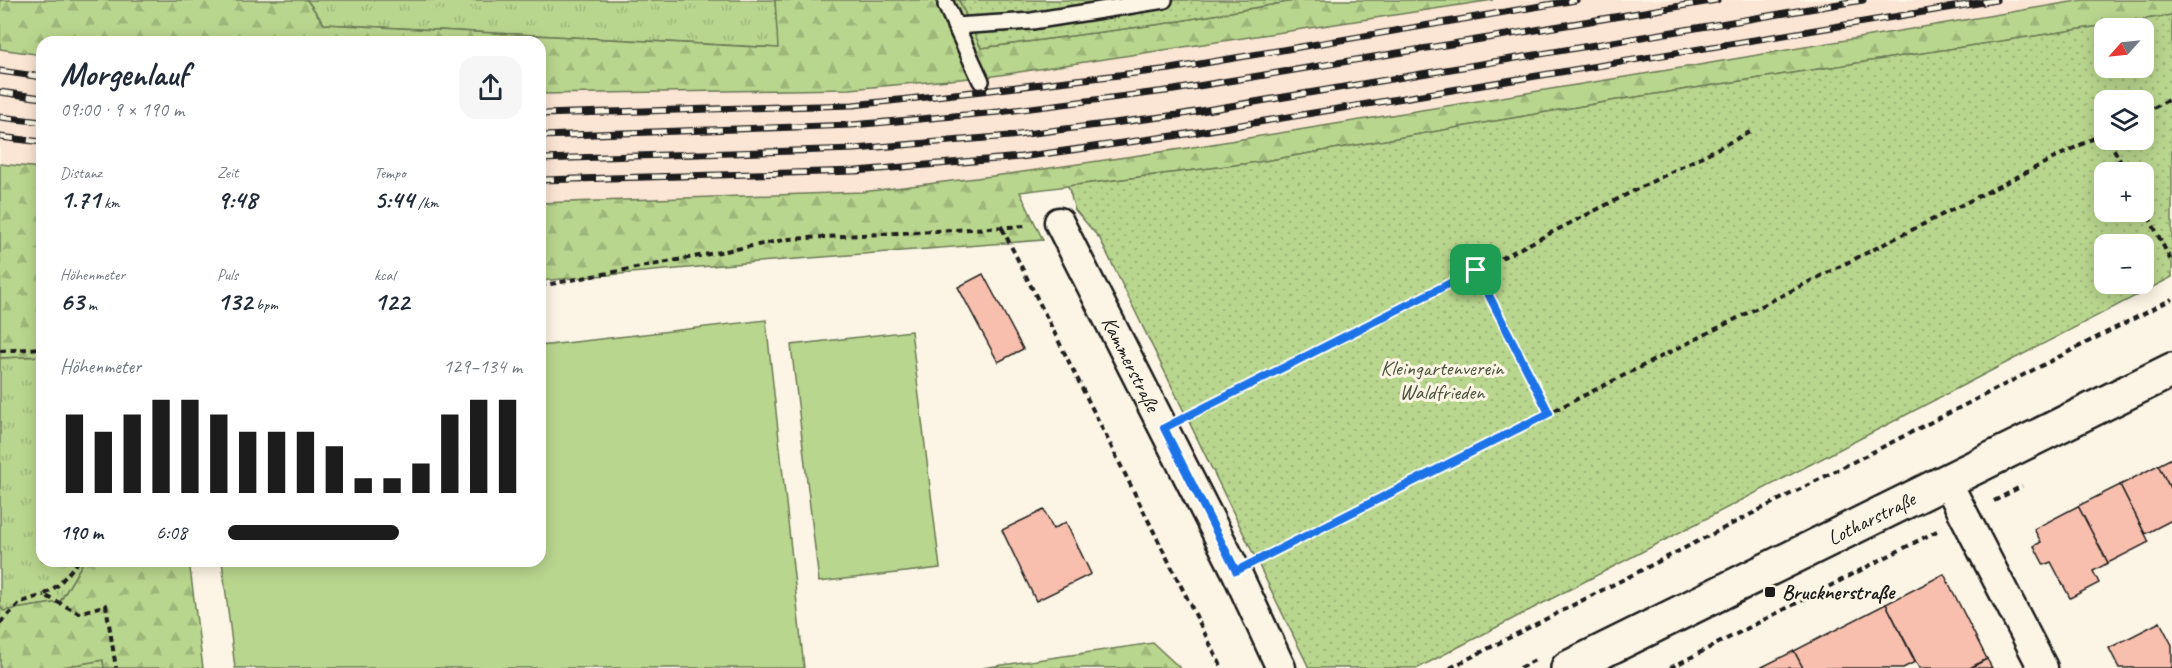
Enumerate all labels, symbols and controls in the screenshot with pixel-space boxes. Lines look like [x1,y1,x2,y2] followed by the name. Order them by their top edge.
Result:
[2094,18,2154,78] north arrow
[2094,18,2154,294] map controls
[60,53,188,95] text: Morgenlauf
[459,56,522,119] button: share
[2094,90,2154,150] button: layers
[60,97,184,122] text: 09:00 · 9 × 190 m
[2094,162,2154,222] button: +
[60,163,102,183] text: Distanz
[217,163,238,183] text: Zeit
[374,163,406,183] text: Tempo
[60,183,100,216] text: 1.71
[217,183,257,216] text: 9:48
[374,183,414,216] text: 5:44
[100,193,120,213] text: km
[414,193,439,213] text: /km
[2094,234,2154,294] button: −
[1450,244,1501,295] pin
[1459,253,1492,286] icon: arrive
[60,265,125,285] text: Höhenmeter
[217,265,238,285] text: Puls
[374,265,395,285] text: kcal
[60,285,84,318] text: 63
[217,285,252,318] text: 132
[374,285,409,318] text: 122
[84,295,97,315] text: m
[252,295,278,315] text: bpm
[1096,312,1167,418] street label: Kammerstraße
[60,354,141,379] text: Höhenmeter
[443,354,522,379] text: 129–134 m
[1381,355,1505,405] park label: Kleingartenverein Waldfrieden
[1823,485,1921,551] street label: Lotharstraße
[60,520,103,545] text: 190 m
[156,520,187,545] text: 6:08
[1782,579,1896,605] place label: Brucknerstraße
[1763,585,1777,599] marker: Brucknerstraße

